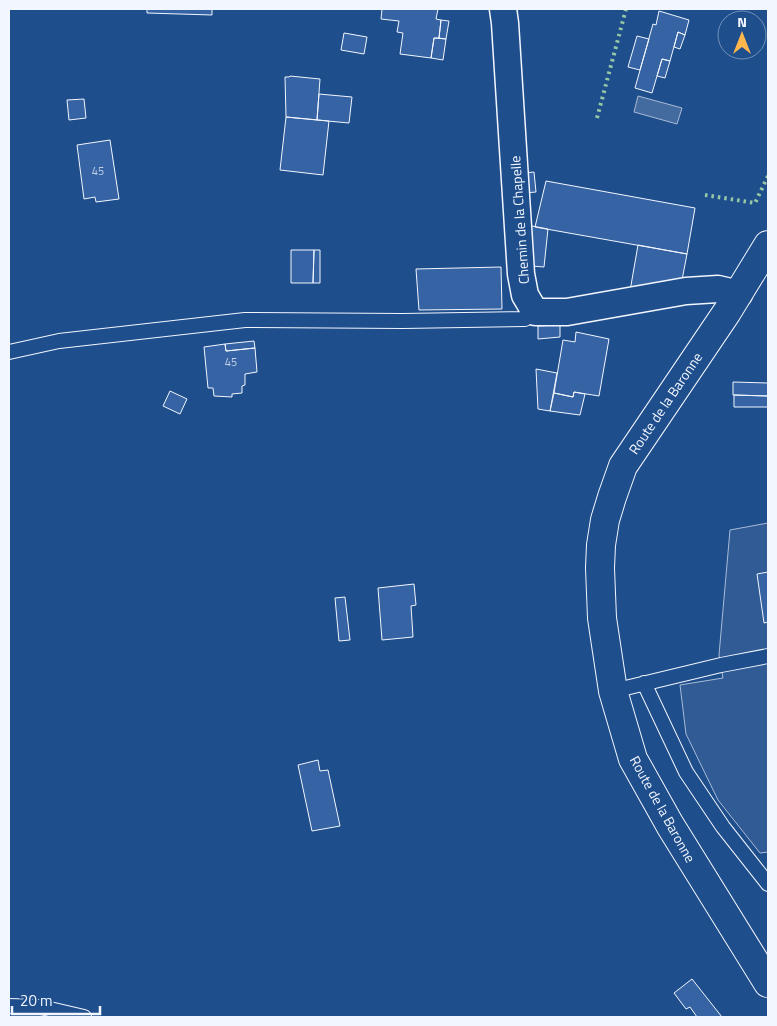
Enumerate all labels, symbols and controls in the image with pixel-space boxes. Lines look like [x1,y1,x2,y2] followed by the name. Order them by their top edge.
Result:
[717,10,767,60] north arrow
[737,11,747,32] text: N
[504,155,534,285] street label: Chemin de la Chapelle
[92,163,104,179] house number: 45
[623,348,707,458] street label: Route de la Baronne
[225,354,237,370] house number: 45
[625,752,701,866] street label: Route de la Baronne
[12,984,100,1016] scale bar
[20,989,53,1012] text: 20 m

